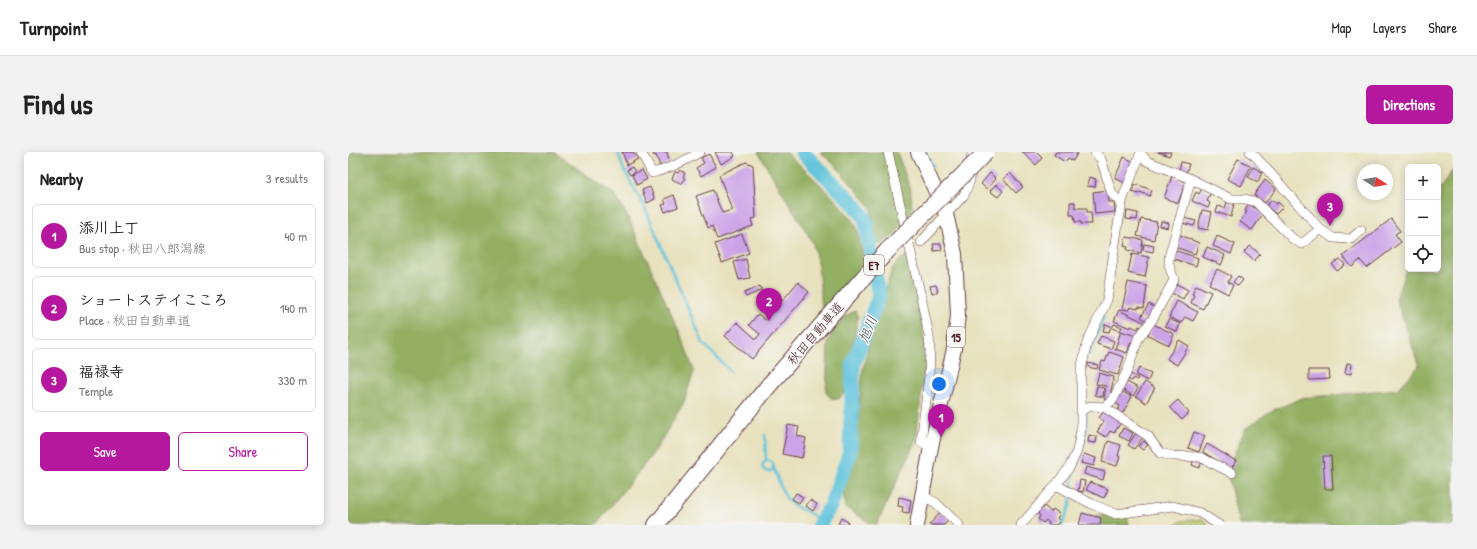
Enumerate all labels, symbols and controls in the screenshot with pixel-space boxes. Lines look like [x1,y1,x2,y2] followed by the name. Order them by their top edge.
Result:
[20,15,88,41] text: Turnpoint
[1331,18,1351,37] text: Map
[1373,18,1406,37] text: Layers
[1428,18,1457,37] text: Share
[24,85,93,123] text: Find us
[1366,85,1453,124] button: Directions
[1357,164,1393,200] north arrow
[1405,164,1441,272] map controls
[1405,164,1441,200] button: +
[40,167,83,190] text: Nearby
[266,169,308,187] text: 3 results
[1317,193,1343,226] pin: 3
[1405,200,1441,236] button: −
[79,217,139,238] text: 添川上丁
[52,227,56,245] text: 1
[284,227,307,245] text: 40 m
[1405,236,1441,272] button: locate
[79,239,206,257] text: Bus stop · 秋田八郎潟線
[864,255,884,275] road number: E7
[756,288,782,321] pin: 2
[79,289,228,310] text: ショートステイこころ
[783,298,847,368] street label: 秋田自動車道
[51,299,57,317] text: 2
[280,299,307,317] text: 140 m
[79,311,191,329] text: Place · 秋田自動車道
[853,313,881,345] water label: 旭川
[947,327,965,347] road number: 15
[79,361,124,382] text: 福禄寺
[51,371,57,389] text: 3
[278,371,307,389] text: 330 m
[929,374,949,394] your location
[79,382,113,400] text: Temple
[928,404,954,437] pin: 1
[40,432,170,471] button: Save
[178,432,308,471] button: Share

